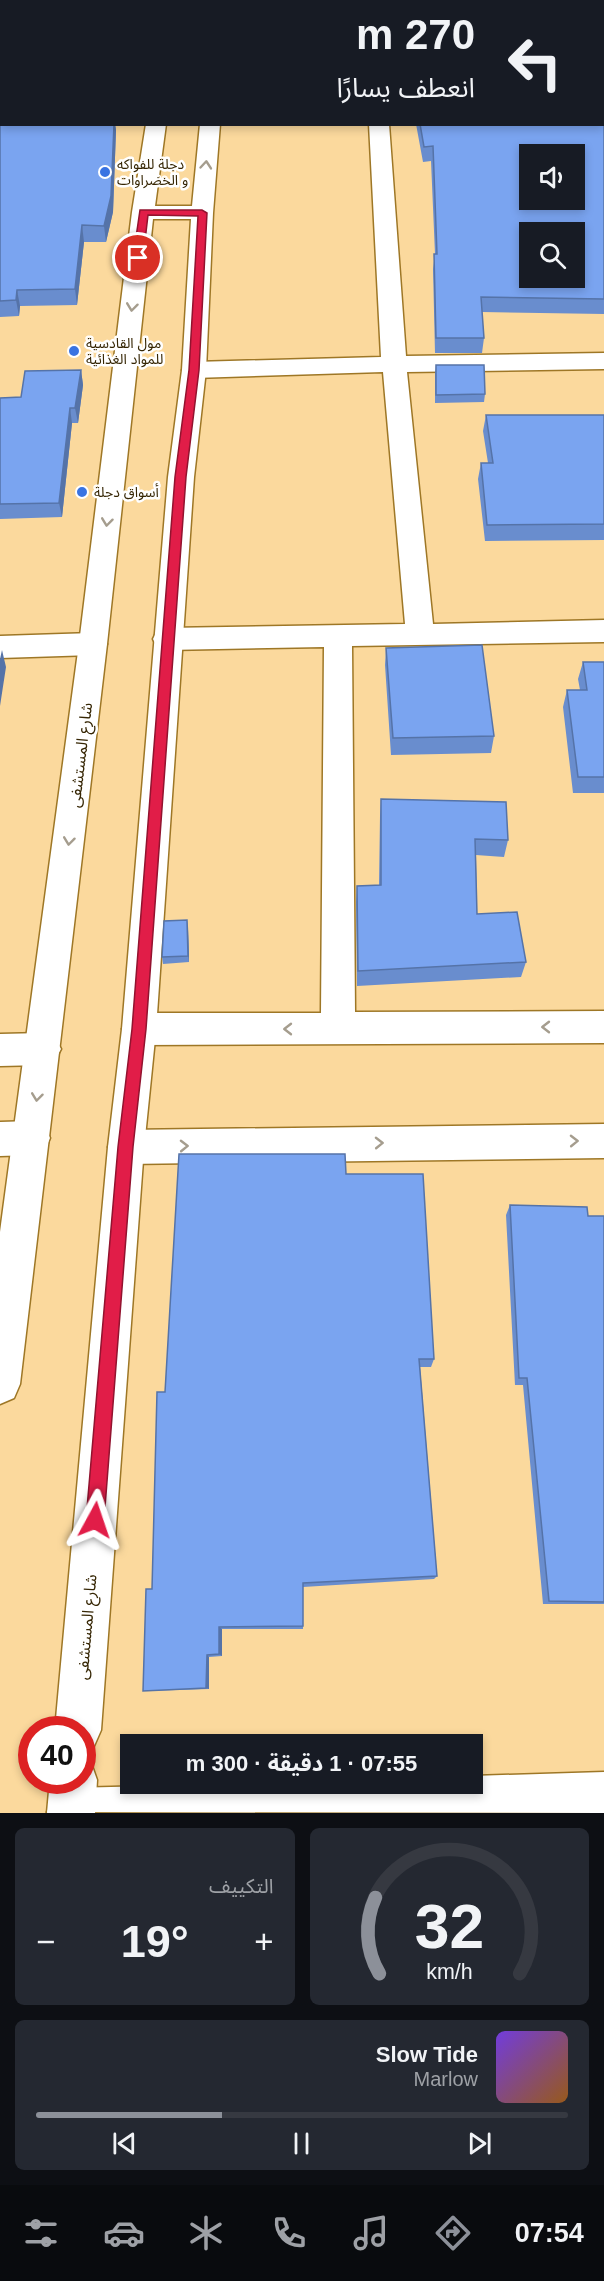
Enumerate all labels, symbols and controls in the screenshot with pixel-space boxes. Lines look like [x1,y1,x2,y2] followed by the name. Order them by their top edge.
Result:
[356,11,475,58] text: 270 m
[496,24,574,102] icon: left
[336,73,475,103] text: انعطف يسارًا
[519,144,585,288] map controls
[519,144,585,210] button: sound
[117,156,188,189] place label: دجلة للفواكه و الخضراوات
[199,160,212,169] one-way arrow
[98,165,112,179] marker: دجلة للفواكه و الخضراوات
[519,222,585,288] button: search
[112,232,163,283] pin
[121,241,154,274] icon: arrive
[127,303,139,312] one-way arrow
[86,335,163,368] place label: مول القادسية للمواد الغذائية
[67,344,81,358] marker: مول القادسية للمواد الغذائية
[94,483,159,501] place label: أسواق دجلة
[75,485,89,499] marker: أسواق دجلة
[102,517,114,527] one-way arrow
[66,702,99,809] street label: شارع المستشفى
[63,836,76,845] one-way arrow
[541,1021,550,1033] one-way arrow
[283,1022,292,1035] one-way arrow
[32,1092,44,1101] one-way arrow
[570,1135,579,1147] one-way arrow
[375,1137,384,1150] one-way arrow
[180,1140,189,1152] one-way arrow
[63,1488,127,1552] position arrow
[73,1574,104,1681] street label: شارع المستشفى
[18,1716,96,1794] speed limit sign: 40
[186,1751,417,1776] text: 07:55 · 1 دقيقة · 300 m
[209,1875,274,1897] text: التكييف
[415,1892,484,1961] text: 32
[121,1916,189,1967] text: 19°
[36,1923,55,1960] text: −
[254,1923,274,1960] text: +
[426,1960,472,1984] text: km/h
[376,2042,478,2067] text: Slow Tide
[414,2068,478,2090] text: Marlow
[108,2127,141,2160] icon: previous
[285,2127,318,2160] icon: pause
[463,2127,496,2160] icon: next
[20,2212,62,2254] icon: filters
[103,2212,145,2254] icon: car
[185,2212,227,2254] icon: climate
[268,2212,310,2254] icon: phone
[350,2212,392,2254] icon: music
[432,2212,474,2254] icon: directions
[515,2218,584,2248] text: 07:54

